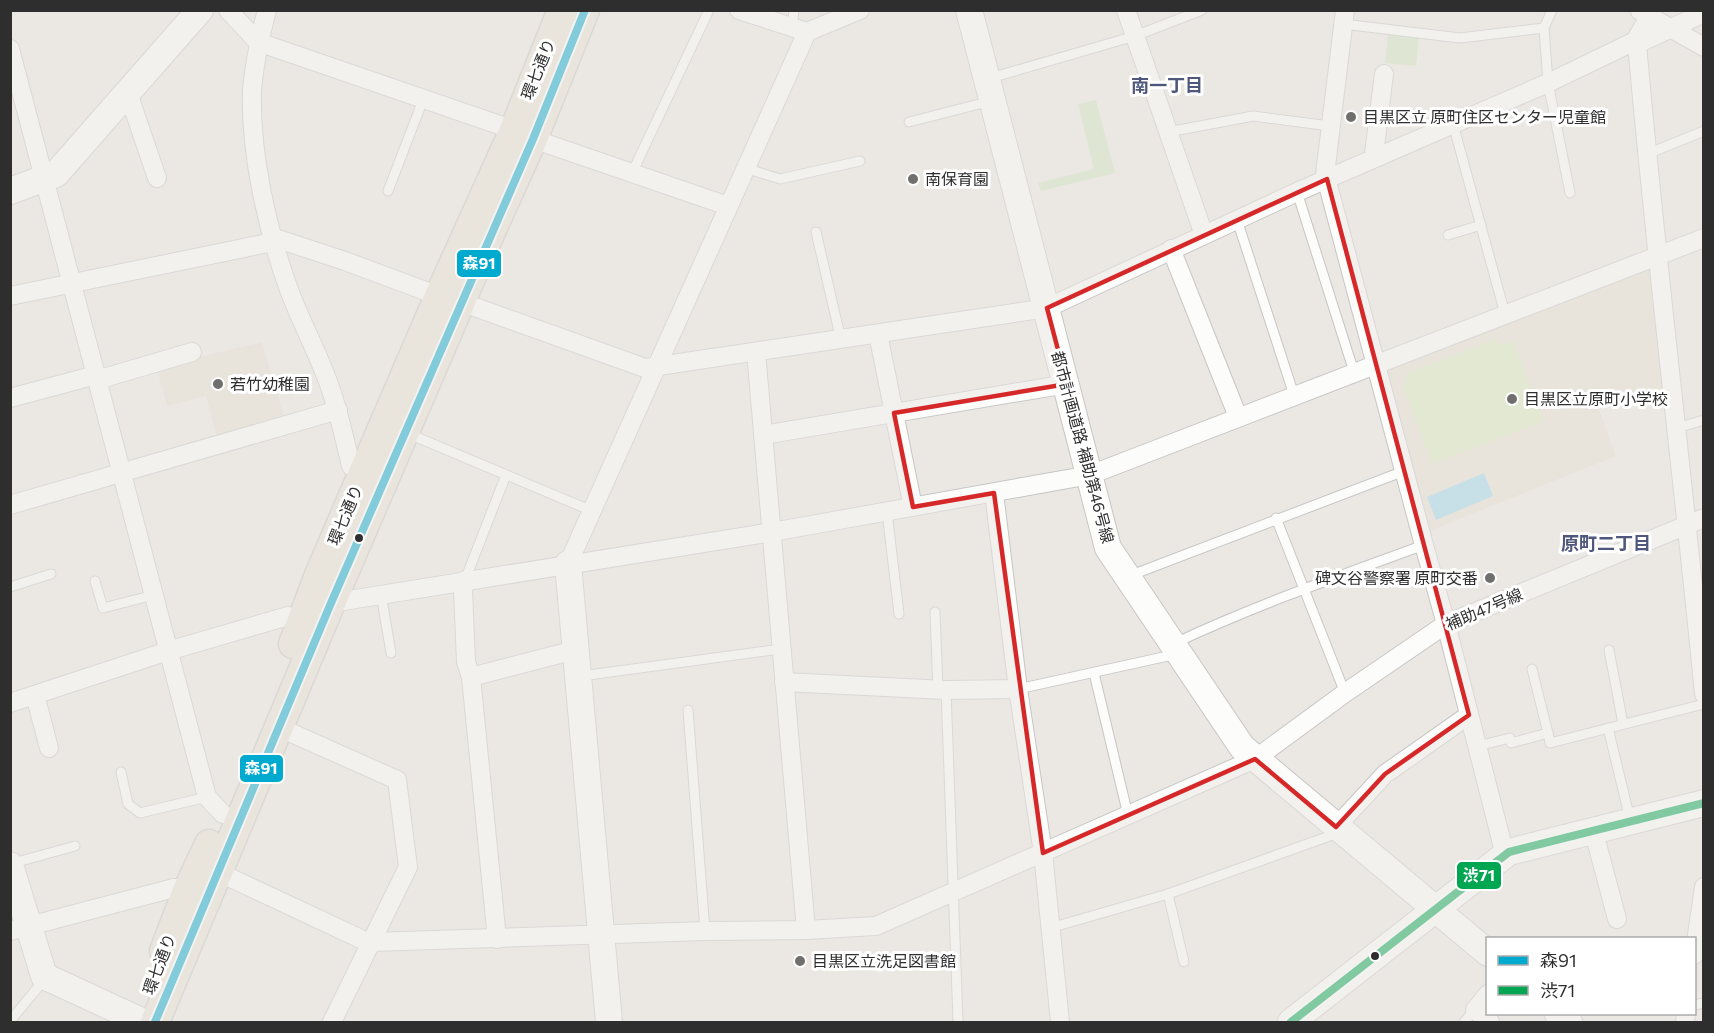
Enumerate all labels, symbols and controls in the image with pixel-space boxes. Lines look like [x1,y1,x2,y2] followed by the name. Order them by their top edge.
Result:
[517,36,558,102] street label: 環七通り
[1131,74,1203,96] district label: 南一丁目
[1363,107,1606,126] place label: 目黒区立 原町住区センター児童館
[1344,110,1358,124] marker: 目黒区立 原町住区センター児童館
[925,169,989,188] place label: 南保育園
[906,172,920,186] marker: 南保育園
[456,249,502,278] line badge: 森91
[462,253,496,272] text: 森91
[1049,349,1118,545] street label: 都市計画道路 補助第46号線
[230,374,310,393] place label: 若竹幼稚園
[211,377,225,391] marker: 若竹幼稚園
[1524,389,1668,408] place label: 目黒区立原町小学校
[1505,392,1519,406] marker: 目黒区立原町小学校
[323,482,366,548] street label: 環七通り
[353,532,365,544] unlabelled marker
[1561,532,1651,554] district label: 原町二丁目
[1315,568,1478,587] place label: 碑文谷警察署 原町交番
[1483,571,1497,585] marker: 碑文谷警察署 原町交番
[1442,584,1525,633] street label: 補助47号線
[239,754,284,783] line badge: 森91
[244,758,278,777] text: 森91
[1456,861,1502,890] line badge: 渋71
[1463,865,1495,884] text: 渋71
[138,931,179,997] street label: 環七通り
[1486,937,1696,1015] legend
[1540,949,1577,971] text: 森91
[1369,950,1381,962] unlabelled marker
[812,951,956,970] place label: 目黒区立洗足図書館
[793,954,807,968] marker: 目黒区立洗足図書館
[1540,979,1575,1001] text: 渋71

